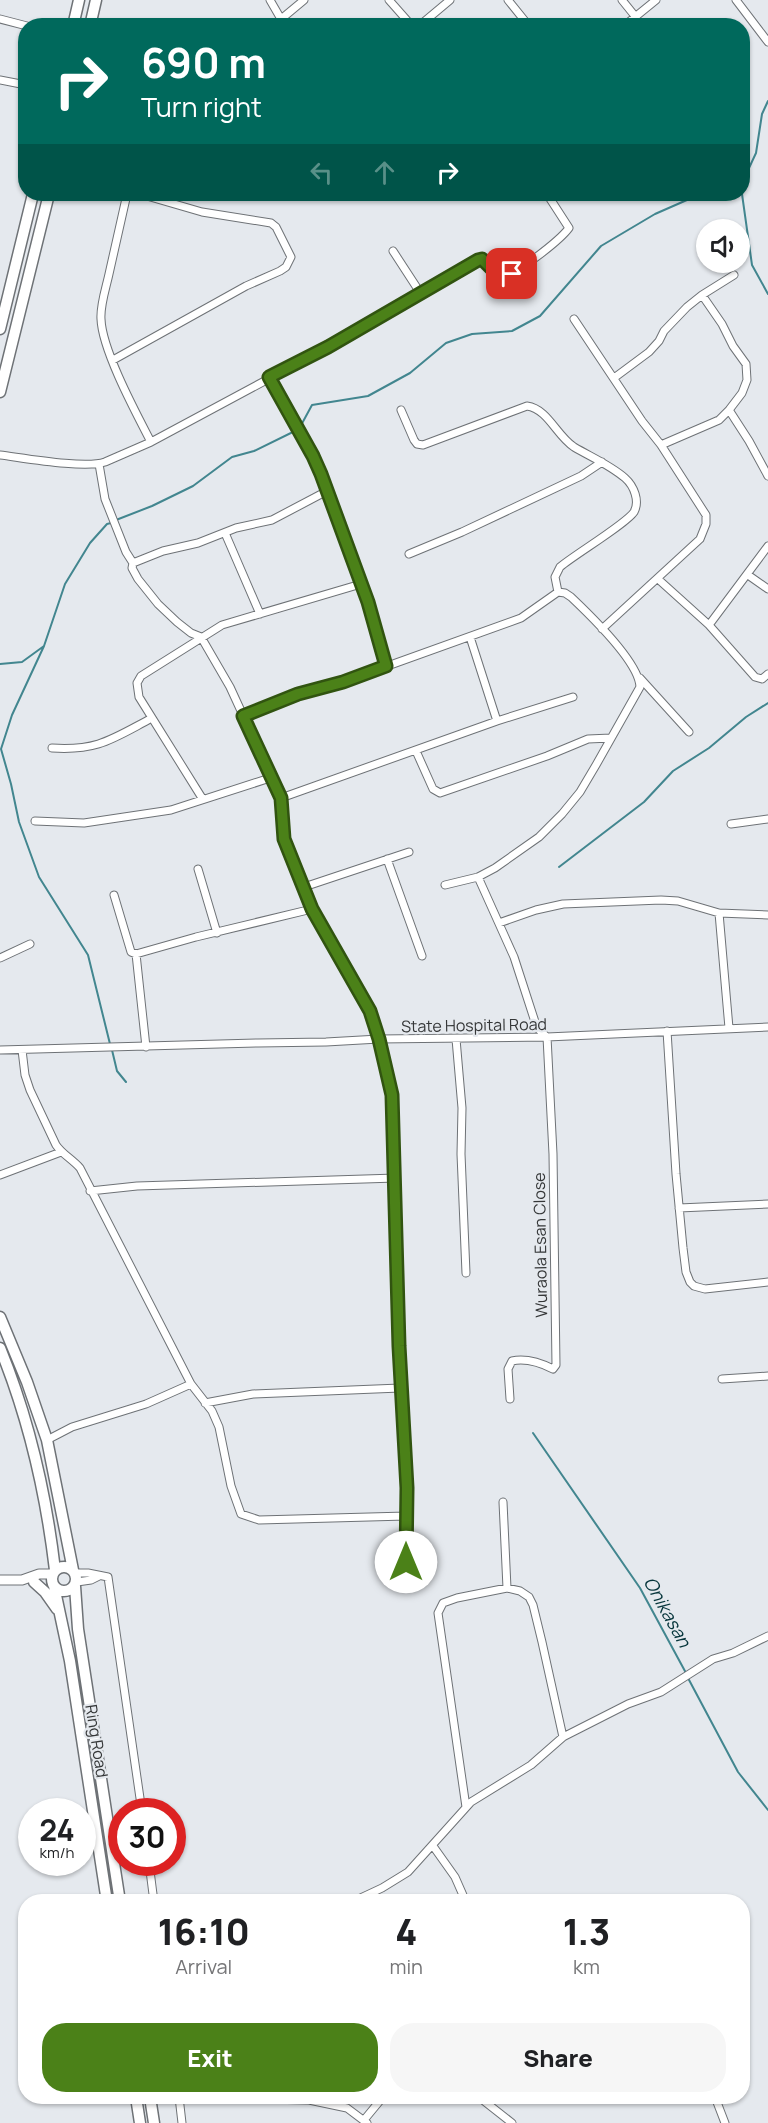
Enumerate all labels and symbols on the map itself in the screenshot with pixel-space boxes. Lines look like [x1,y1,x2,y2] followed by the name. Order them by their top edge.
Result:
[486,248,537,299] pin
[401,1013,547,1037] street label: State Hospital Road
[528,1172,552,1318] street label: Wuraola Esan Close
[374,1530,438,1594] position arrow
[639,1572,698,1652] water label: Onikasan
[80,1703,114,1779] street label: Ring Road
[108,1798,186,1876] speed limit sign: 30

